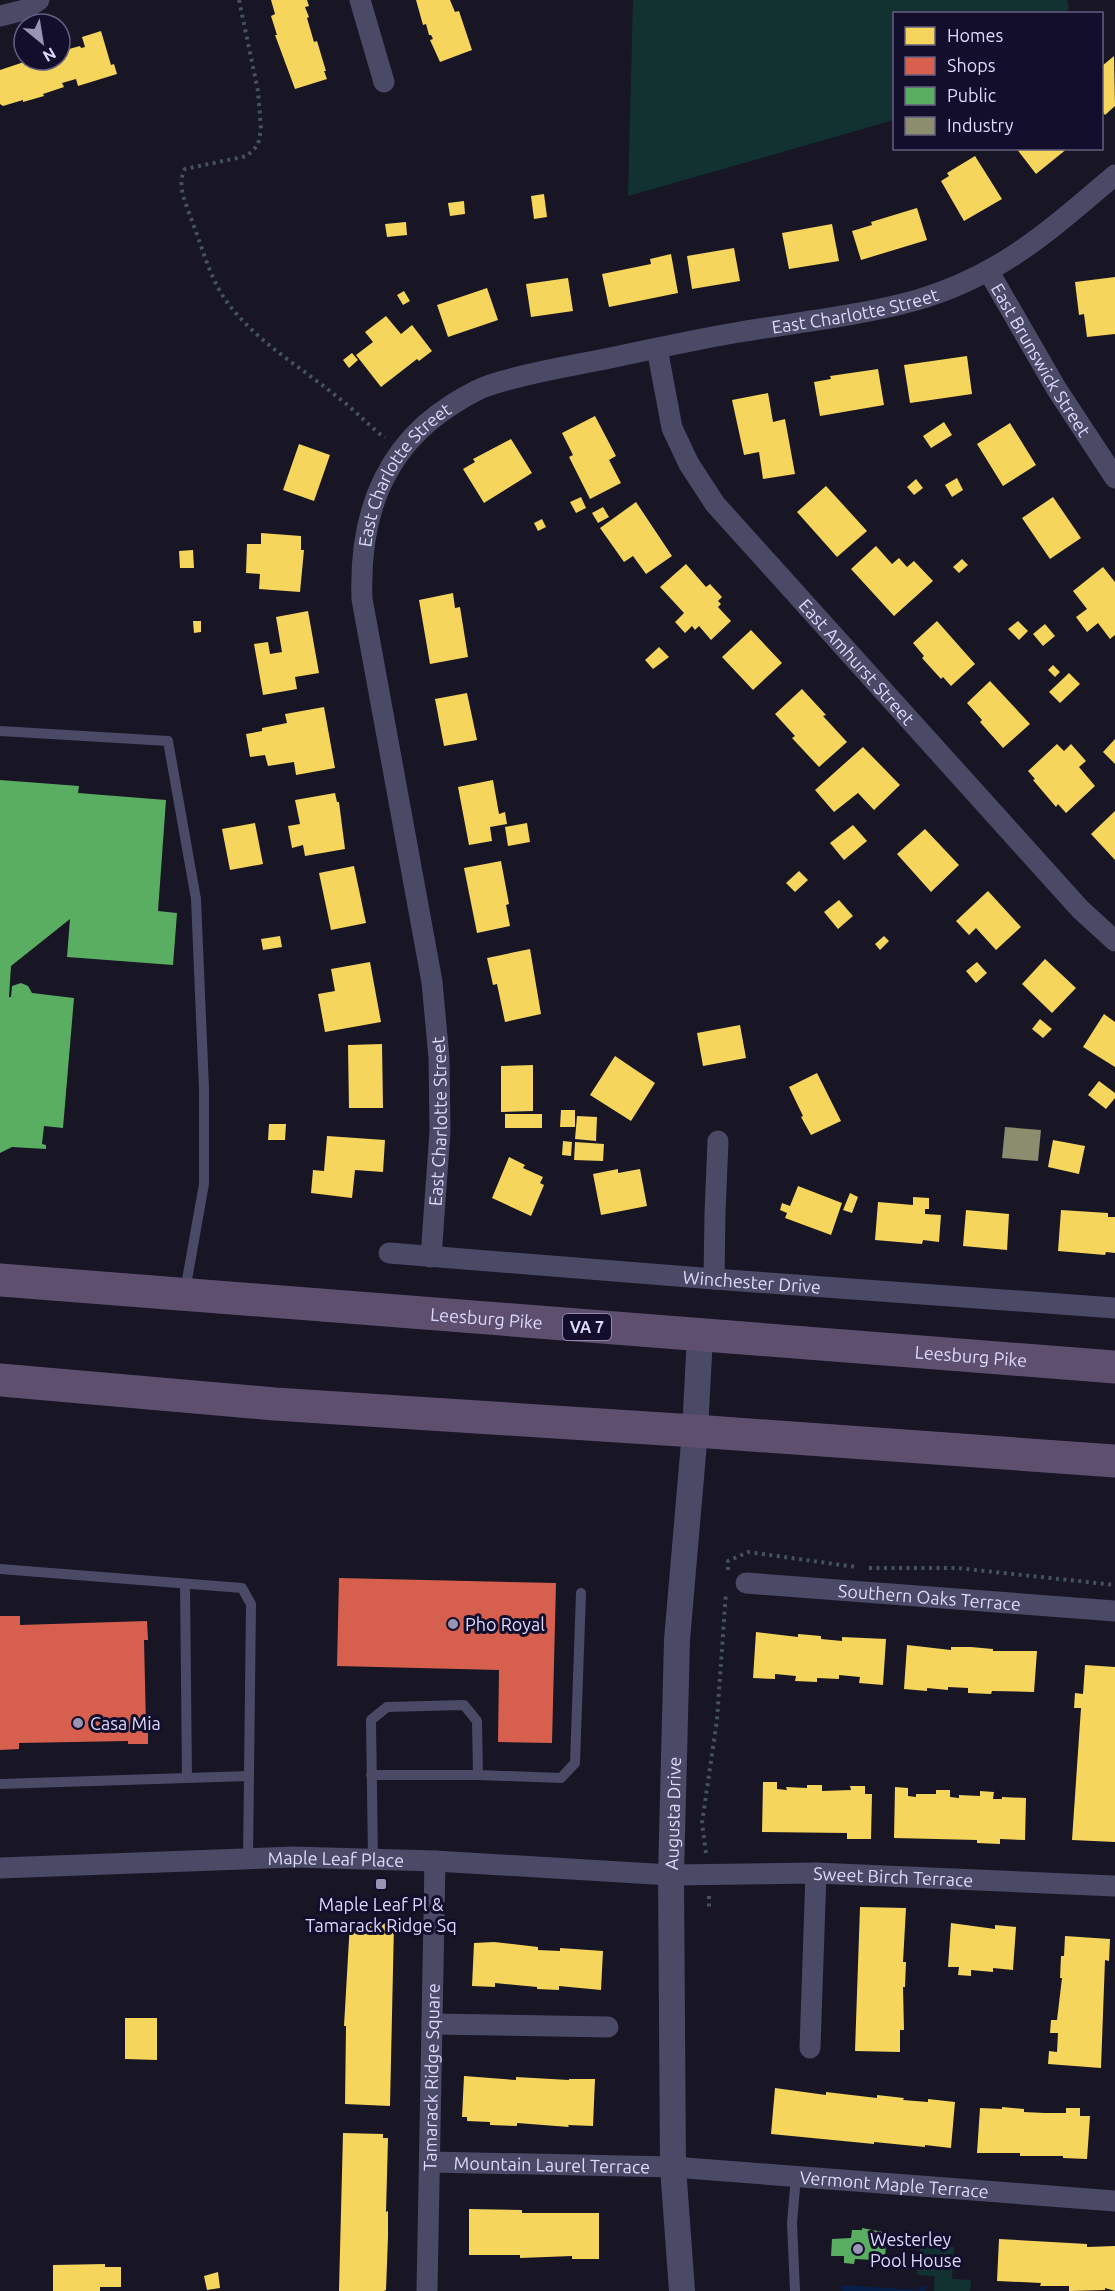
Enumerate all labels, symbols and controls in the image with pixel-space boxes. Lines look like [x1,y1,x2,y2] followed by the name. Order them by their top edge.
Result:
[12,12,72,72] north arrow
[893,12,1103,150] legend
[947,25,1004,45] text: Homes
[40,44,59,66] text: N
[947,55,996,75] text: Shops
[947,85,996,105] text: Public
[947,115,1014,135] text: Industry
[988,279,1095,440] street label: East Brunswick Street
[770,284,941,337] street label: East Charlotte Street
[354,398,454,548] street label: East Charlotte Street
[795,595,919,729] street label: East Amhurst Street
[425,1036,450,1207] street label: East Charlotte Street
[682,1267,822,1297] street label: Winchester Drive
[429,1304,544,1332] street label: Leesburg Pike
[563,1314,611,1340] road number: VA 7
[914,1341,1028,1370] street label: Leesburg Pike
[837,1580,1022,1614] street label: Southern Oaks Terrace
[465,1614,545,1634] place label: Pho Royal
[446,1617,460,1631] marker: Pho Royal
[90,1713,161,1733] place label: Casa Mia
[71,1716,85,1730] marker: Casa Mia
[661,1756,684,1870] street label: Augusta Drive
[267,1847,404,1870] street label: Maple Leaf Place
[813,1863,974,1890] street label: Sweet Birch Terrace
[374,1877,388,1891] marker: Maple Leaf Pl & Tamarack Ridge Sq
[305,1894,457,1935] place label: Maple Leaf Pl & Tamarack Ridge Sq
[419,1983,443,2171] street label: Tamarack Ridge Square
[454,2152,650,2177] street label: Mountain Laurel Terrace
[799,2167,990,2201] street label: Vermont Maple Terrace
[870,2229,962,2270] place label: Westerley Pool House
[851,2242,865,2256] marker: Westerley Pool House

